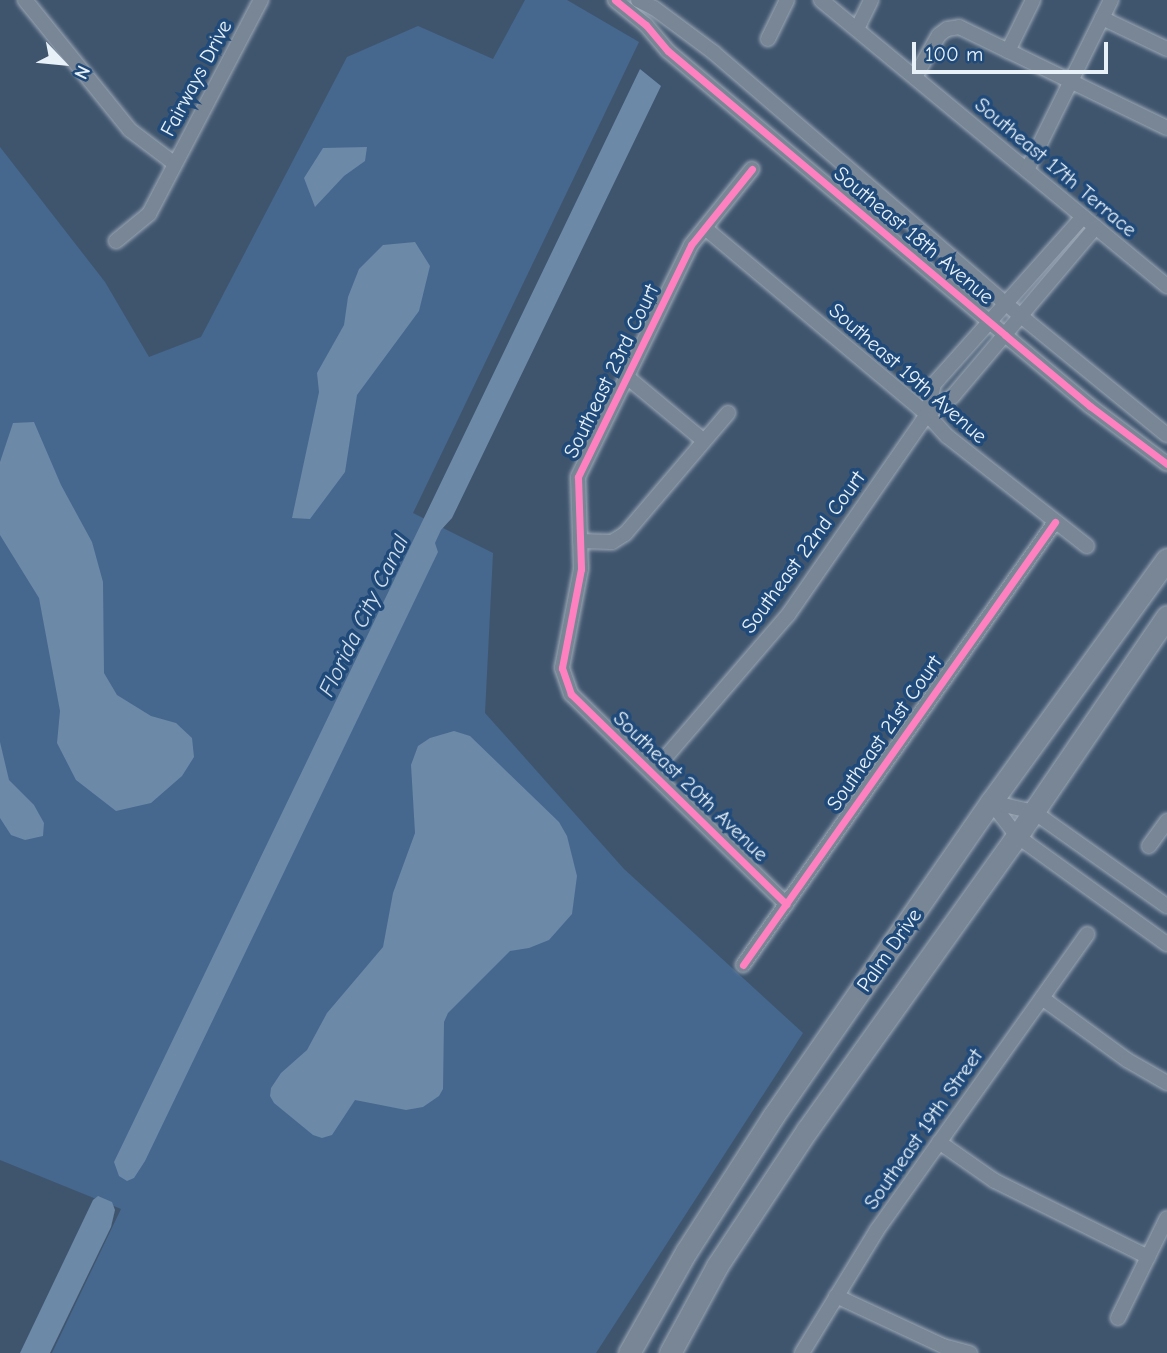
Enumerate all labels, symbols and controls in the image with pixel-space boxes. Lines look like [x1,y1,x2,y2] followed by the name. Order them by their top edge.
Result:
[155,15,237,141] street label: Fairways Drive
[28,28,98,98] north arrow
[915,28,1111,72] scale bar
[925,42,983,66] text: 100 m
[69,62,94,83] text: N
[970,92,1142,242] street label: Southeast 17th Terrace
[829,161,999,309] street label: Southeast 18th Avenue
[558,280,664,462] street label: Southeast 23rd Court
[824,297,992,449] street label: Southeast 19th Avenue
[736,466,870,638] street label: Southeast 22nd Court
[313,531,415,701] water label: Florida City Canal
[821,650,947,816] street label: Southeast 21st Court
[608,705,774,867] street label: Southeast 20th Avenue
[851,904,927,996] street label: Palm Drive
[858,1044,988,1214] street label: Southeast 19th Street

